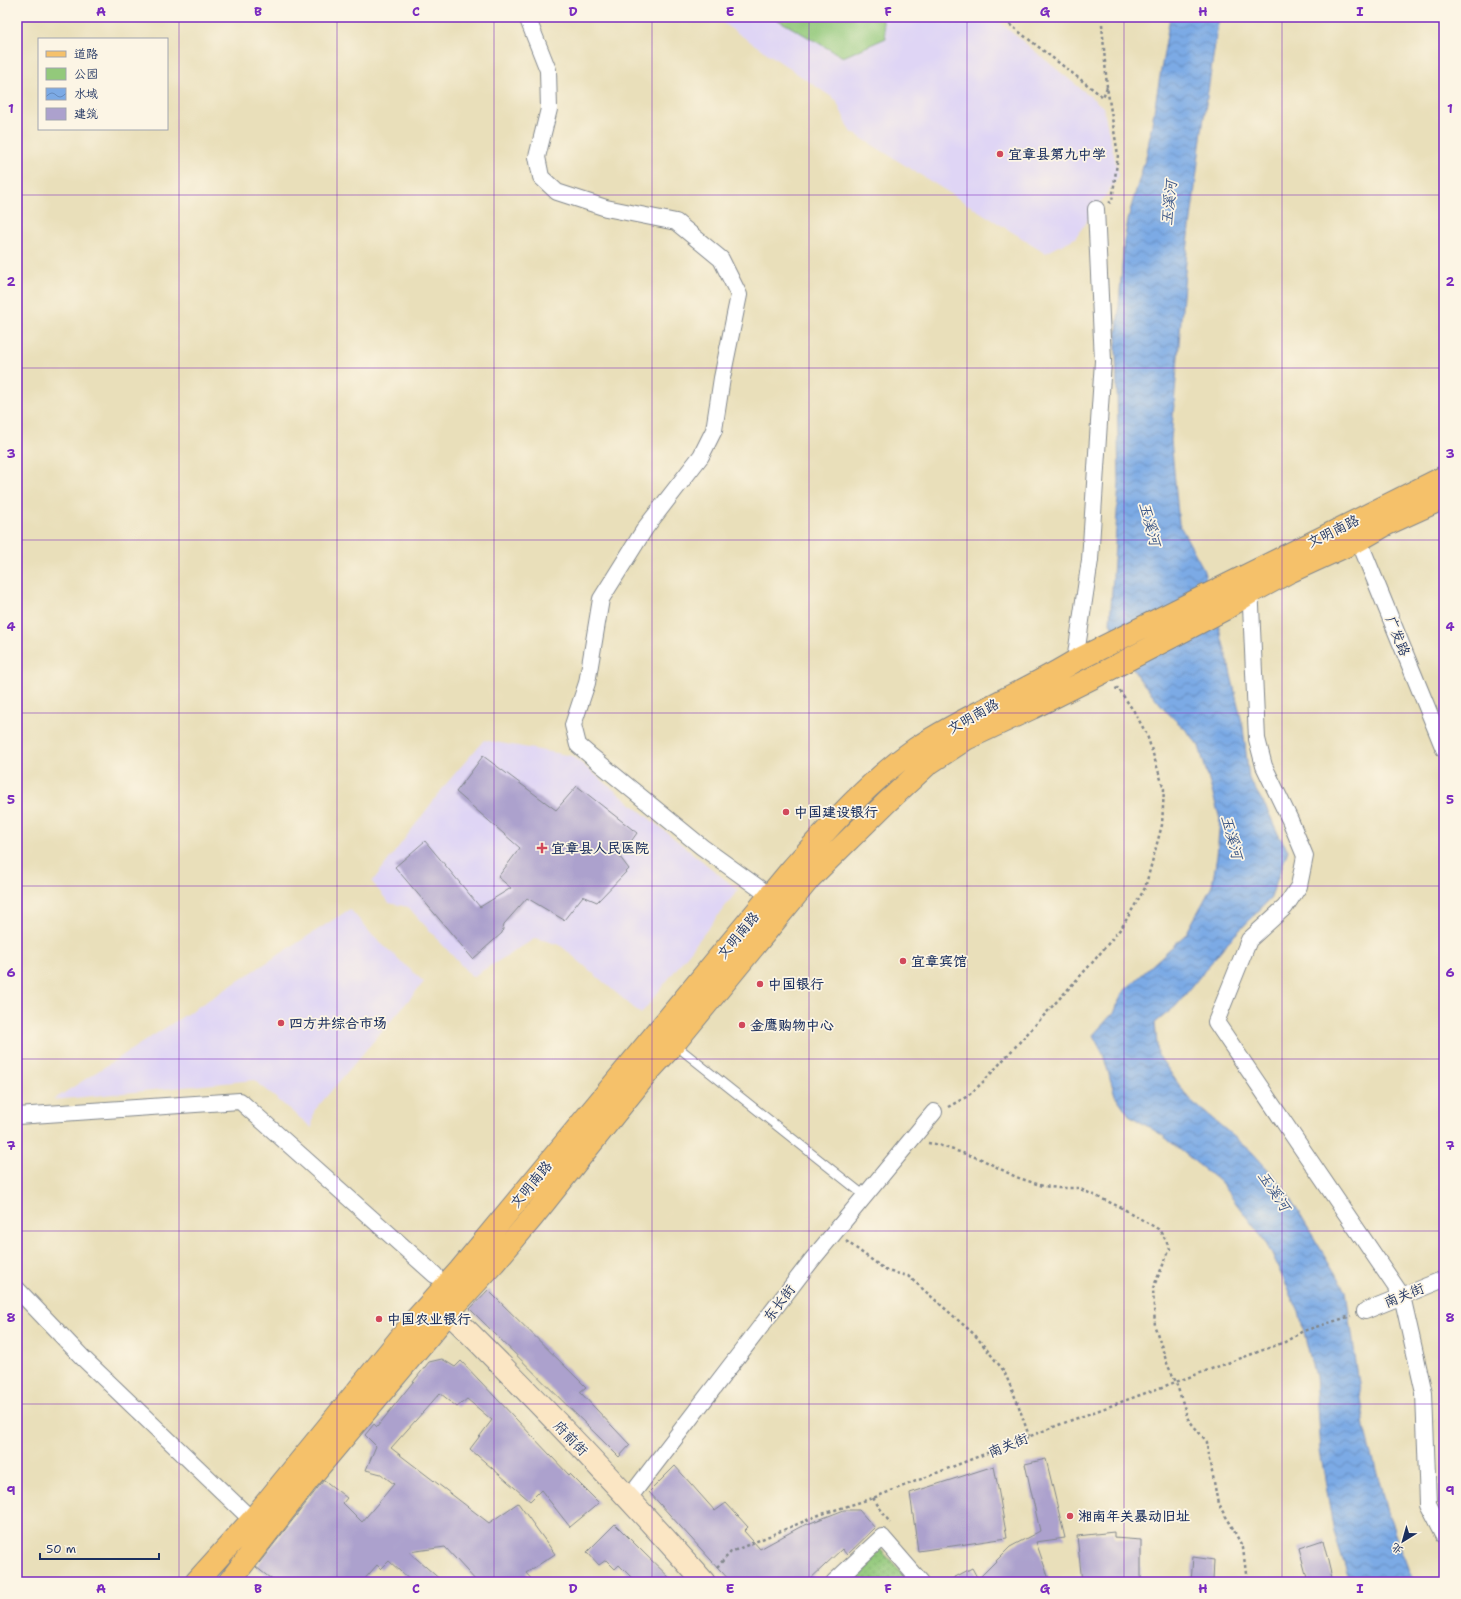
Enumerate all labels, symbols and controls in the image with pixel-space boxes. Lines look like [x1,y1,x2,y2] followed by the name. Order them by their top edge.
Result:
[96,3,106,20] text: A
[254,3,262,20] text: B
[412,3,420,20] text: C
[568,3,578,20] text: D
[726,3,735,20] text: E
[884,3,892,20] text: F
[1040,3,1051,20] text: G
[1198,3,1208,20] text: H
[1356,3,1364,20] text: I
[38,38,168,130] legend
[74,46,98,62] text: 道路
[74,66,98,82] text: 公园
[74,86,98,102] text: 水域
[8,100,14,117] text: 1
[1447,100,1453,117] text: 1
[74,106,98,122] text: 建筑
[1008,145,1106,163] place label: 宜章县第九中学
[995,149,1005,159] marker: 宜章县第九中学
[1157,177,1182,226] water label: 玉溪河
[6,273,16,290] text: 2
[1445,273,1455,290] text: 2
[6,445,16,462] text: 3
[1445,445,1455,462] text: 3
[1135,500,1166,551] water label: 玉溪河
[1304,511,1362,551] street label: 文明南路
[1382,613,1414,659] street label: 广发路
[6,618,16,635] text: 4
[1445,618,1455,635] text: 4
[944,695,1002,737] street label: 文明南路
[7,791,15,808] text: 5
[1446,791,1454,808] text: 5
[794,803,878,821] place label: 中国建设银行
[781,807,791,817] marker: 中国建设银行
[1217,813,1248,864] water label: 玉溪河
[551,839,649,857] place label: 宜章县人民医院
[536,842,548,854] marker: 宜章县人民医院
[713,908,763,962] street label: 文明南路
[911,952,967,970] place label: 宜章宾馆
[898,956,908,966] marker: 宜章宾馆
[6,964,16,981] text: 6
[1445,964,1455,981] text: 6
[768,975,824,993] place label: 中国银行
[755,979,765,989] marker: 中国银行
[289,1014,387,1032] place label: 四方井综合市场
[750,1016,834,1034] place label: 金鹰购物中心
[276,1018,286,1028] marker: 四方井综合市场
[737,1020,747,1030] marker: 金鹰购物中心
[6,1137,16,1154] text: 7
[1445,1137,1455,1154] text: 7
[506,1157,556,1211] street label: 文明南路
[1253,1167,1297,1218] water label: 玉溪河
[1381,1279,1427,1311] street label: 南关街
[759,1281,799,1325] street label: 东长街
[6,1309,16,1326] text: 8
[1445,1309,1455,1326] text: 8
[387,1310,471,1328] place label: 中国农业银行
[374,1314,384,1324] marker: 中国农业银行
[550,1417,592,1459] street label: 府前街
[985,1429,1031,1461] street label: 南关街
[6,1482,16,1499] text: 9
[1445,1482,1455,1499] text: 9
[1078,1507,1190,1525] place label: 湘南年关暴动旧址
[1065,1511,1075,1521] marker: 湘南年关暴动旧址
[1383,1521,1423,1561] north arrow
[40,1535,159,1561] scale bar
[1388,1539,1406,1558] text: 北
[46,1541,76,1557] text: 50 m
[96,1580,106,1597] text: A
[254,1580,262,1597] text: B
[412,1580,420,1597] text: C
[568,1580,578,1597] text: D
[726,1580,735,1597] text: E
[884,1580,892,1597] text: F
[1040,1580,1051,1597] text: G
[1198,1580,1208,1597] text: H
[1356,1580,1364,1597] text: I

